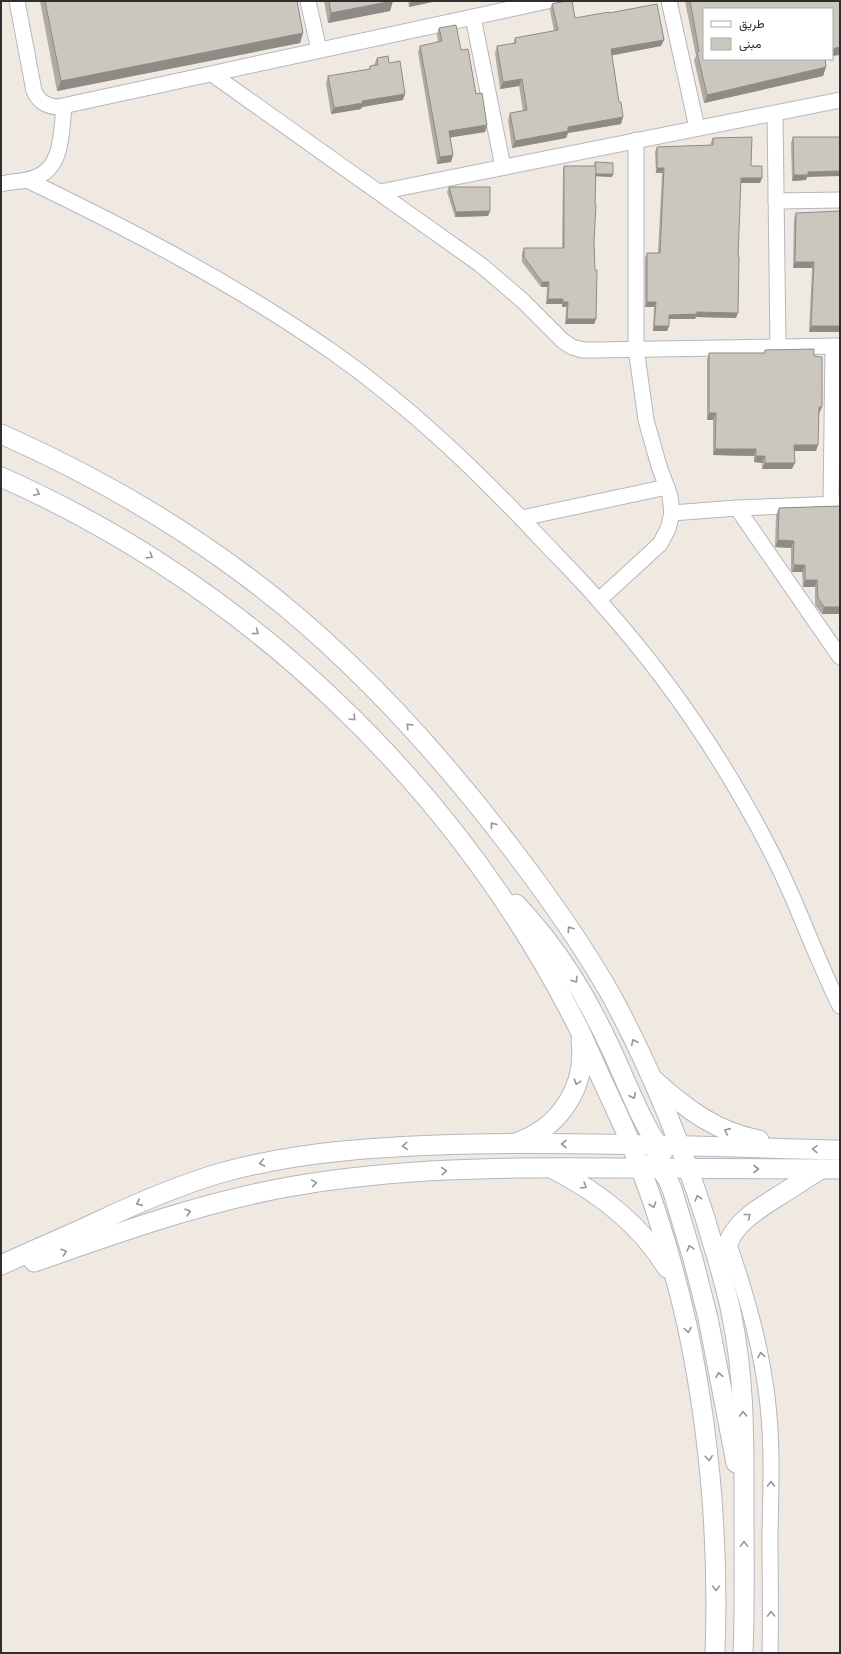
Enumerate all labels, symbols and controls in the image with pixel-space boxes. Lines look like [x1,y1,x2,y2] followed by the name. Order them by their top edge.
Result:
[703,8,833,60] legend
[739,16,765,33] text: طريق
[739,36,761,53] text: مبنى
[33,488,40,496] one-way arrow
[146,551,153,559] one-way arrow
[251,627,258,634] one-way arrow
[348,713,356,720] one-way arrow
[406,723,413,731] one-way arrow
[491,822,498,829] one-way arrow
[567,926,575,933] one-way arrow
[570,975,577,982] one-way arrow
[631,1039,639,1046] one-way arrow
[573,1078,582,1085] one-way arrow
[628,1092,636,1099] one-way arrow
[723,1128,731,1136] one-way arrow
[561,1140,567,1148] one-way arrow
[402,1142,408,1151] one-way arrow
[812,1145,818,1154] one-way arrow
[259,1159,265,1167] one-way arrow
[753,1165,759,1173] one-way arrow
[441,1167,447,1175] one-way arrow
[311,1179,317,1187] one-way arrow
[580,1182,587,1189] one-way arrow
[694,1194,703,1201] one-way arrow
[135,1198,143,1206] one-way arrow
[648,1201,656,1208] one-way arrow
[184,1208,191,1217] one-way arrow
[744,1214,751,1221] one-way arrow
[686,1245,695,1252] one-way arrow
[61,1248,68,1256] one-way arrow
[683,1327,691,1333] one-way arrow
[757,1352,765,1358] one-way arrow
[715,1372,724,1378] one-way arrow
[739,1411,748,1417] one-way arrow
[704,1455,713,1461] one-way arrow
[767,1481,775,1487] one-way arrow
[740,1541,748,1547] one-way arrow
[712,1585,720,1591] one-way arrow
[767,1611,775,1617] one-way arrow

